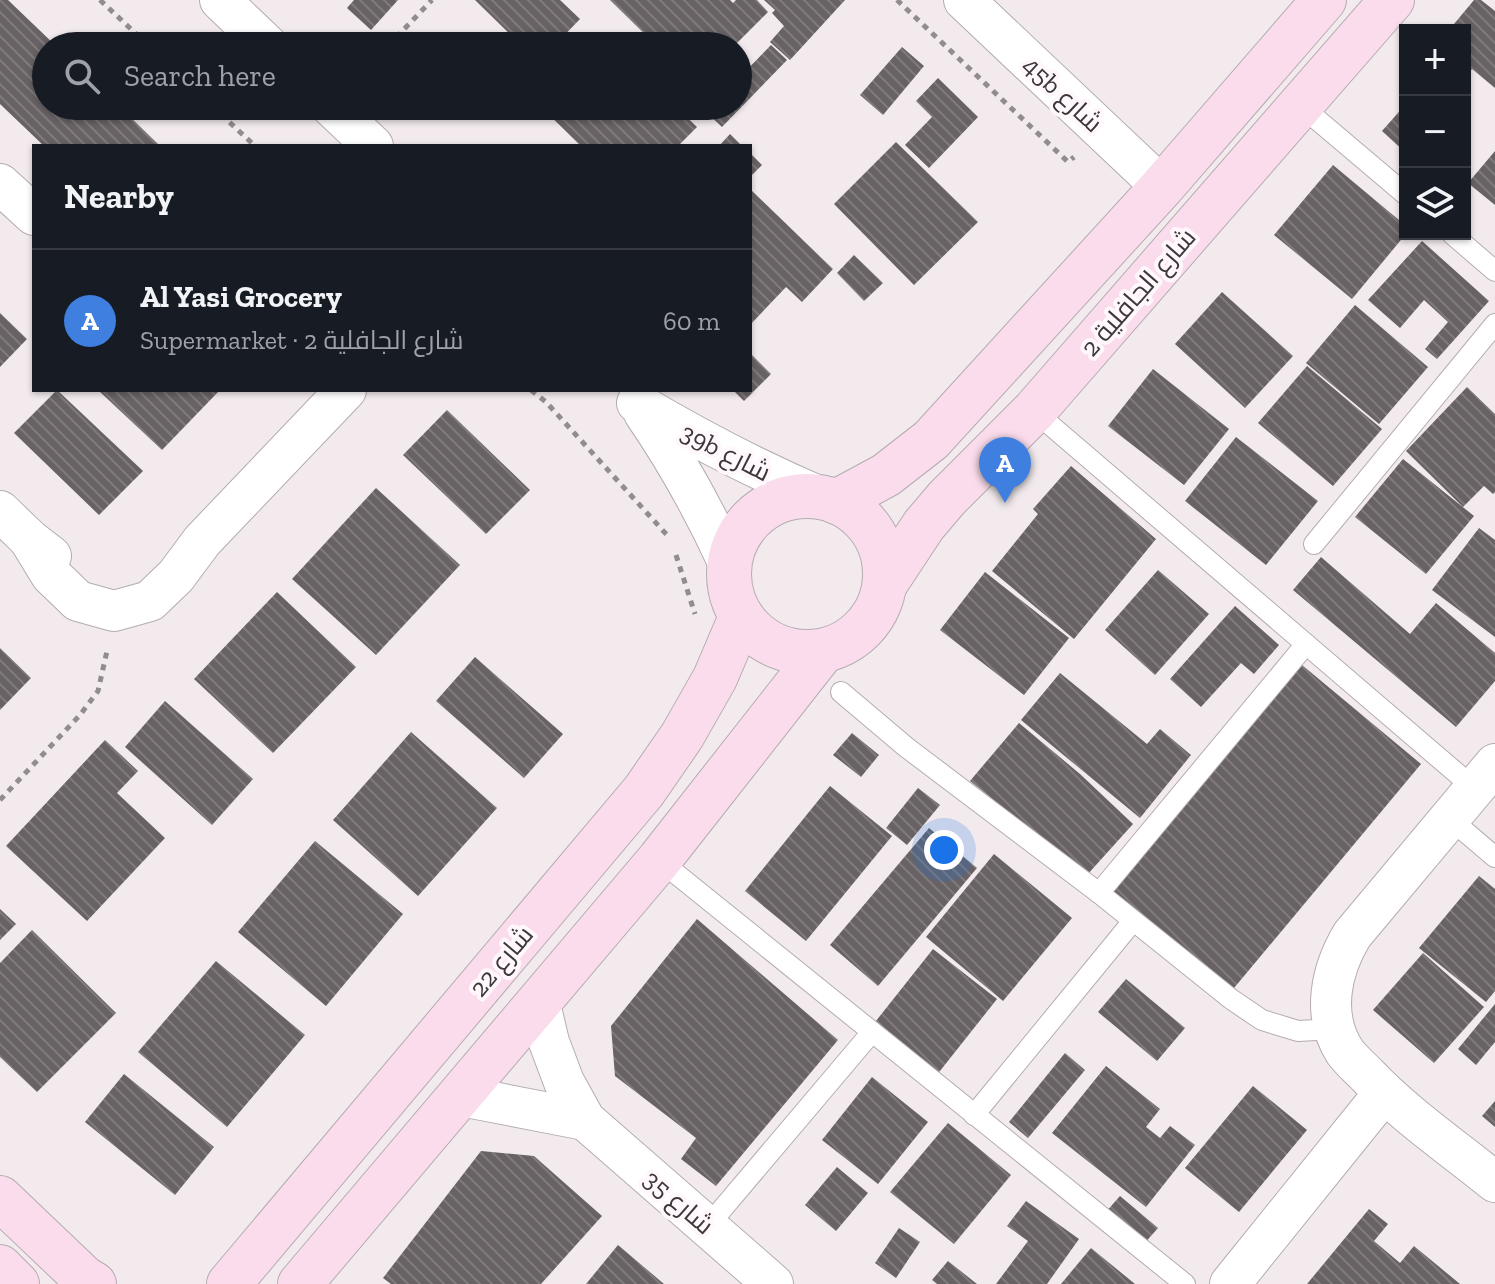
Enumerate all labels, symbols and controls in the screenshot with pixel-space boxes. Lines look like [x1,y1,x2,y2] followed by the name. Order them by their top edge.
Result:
[1399,24,1471,240] map controls
[1399,24,1471,96] button: +
[32,32,752,120] search box
[1016,49,1110,140] street label: 45b شارع
[60,54,104,98] icon: search
[124,58,276,94] text: Search here
[1399,96,1471,168] button: −
[1399,168,1471,240] button: layers
[64,176,174,217] text: Nearby
[1074,221,1203,363] street label: شارع الجافلية 2
[140,279,342,315] text: Al Yasi Grocery
[81,305,99,337] text: A
[663,305,720,337] text: 60 m
[140,324,464,356] text: Supermarket · شارع الجافلية 2
[675,416,776,489] street label: 39b شارع
[979,437,1031,503] pin: A
[924,830,964,870] your location
[462,919,541,1004] street label: شارع 22
[637,1163,721,1242] street label: شارع 35

